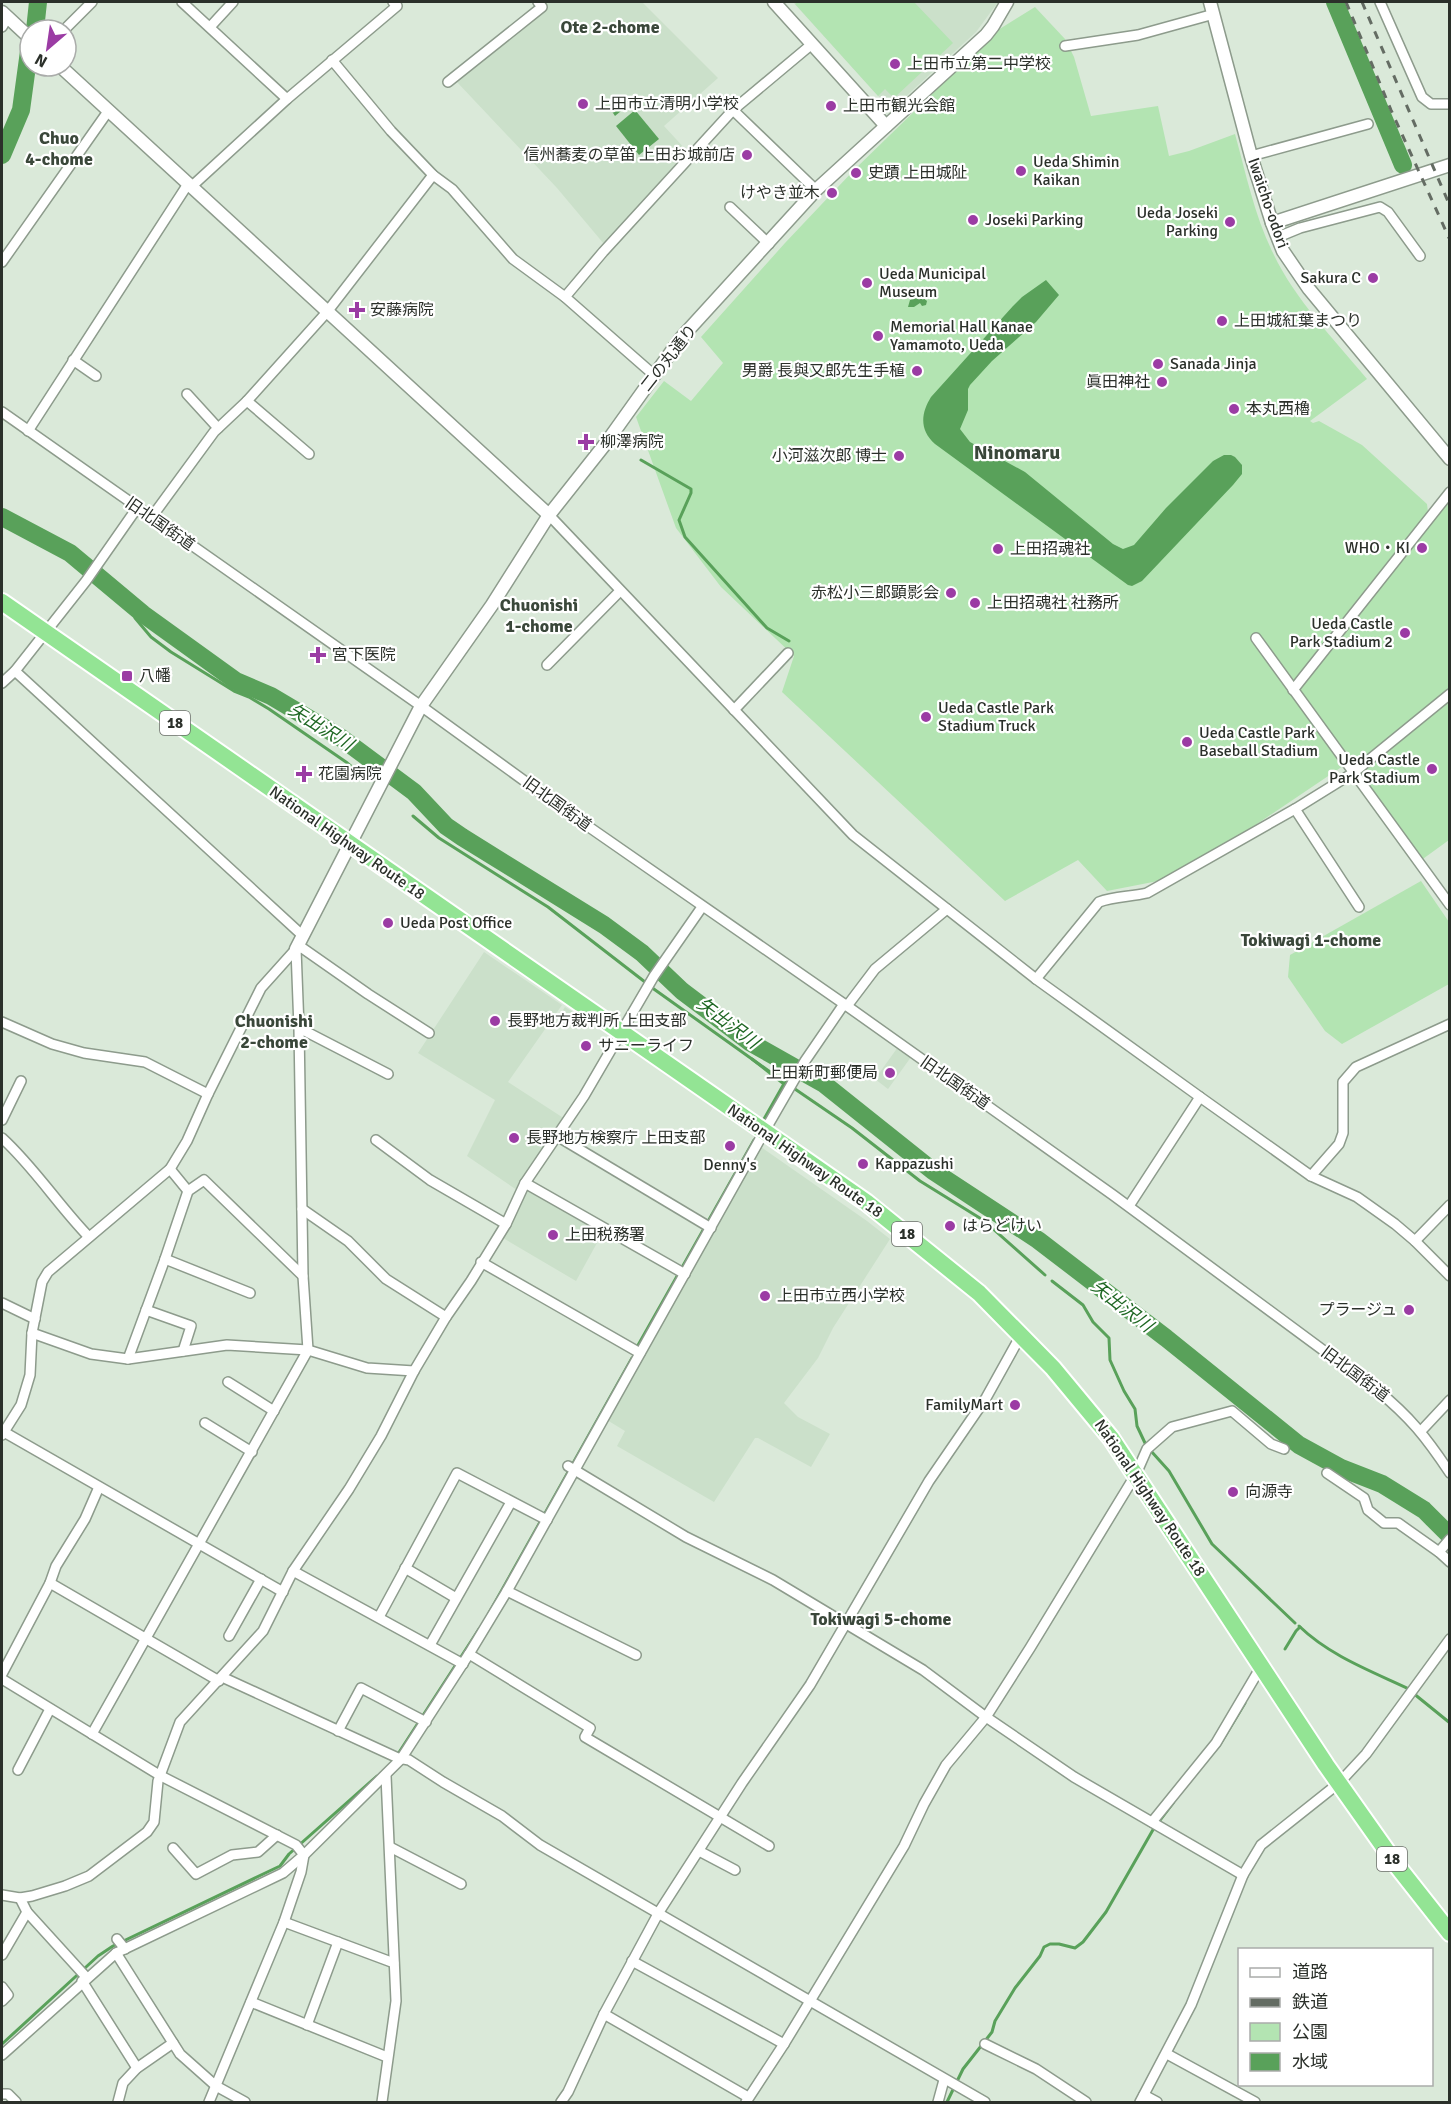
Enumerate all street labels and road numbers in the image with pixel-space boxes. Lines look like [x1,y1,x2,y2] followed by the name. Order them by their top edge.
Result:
[1243,155,1293,251] street label: Iwaicho-odori
[636,320,702,396] street label: 二の丸通り
[121,493,199,555] street label: 旧北国街道
[160,711,190,735] road number: 18
[519,772,595,836] street label: 旧北国街道
[265,782,429,904] street label: National Highway Route 18
[916,1052,994,1114] street label: 旧北国街道
[723,1100,887,1222] street label: National Highway Route 18
[892,1222,922,1246] road number: 18
[1317,1342,1393,1406] street label: 旧北国街道
[1090,1416,1210,1580] street label: National Highway Route 18
[1377,1847,1407,1871] road number: 18

